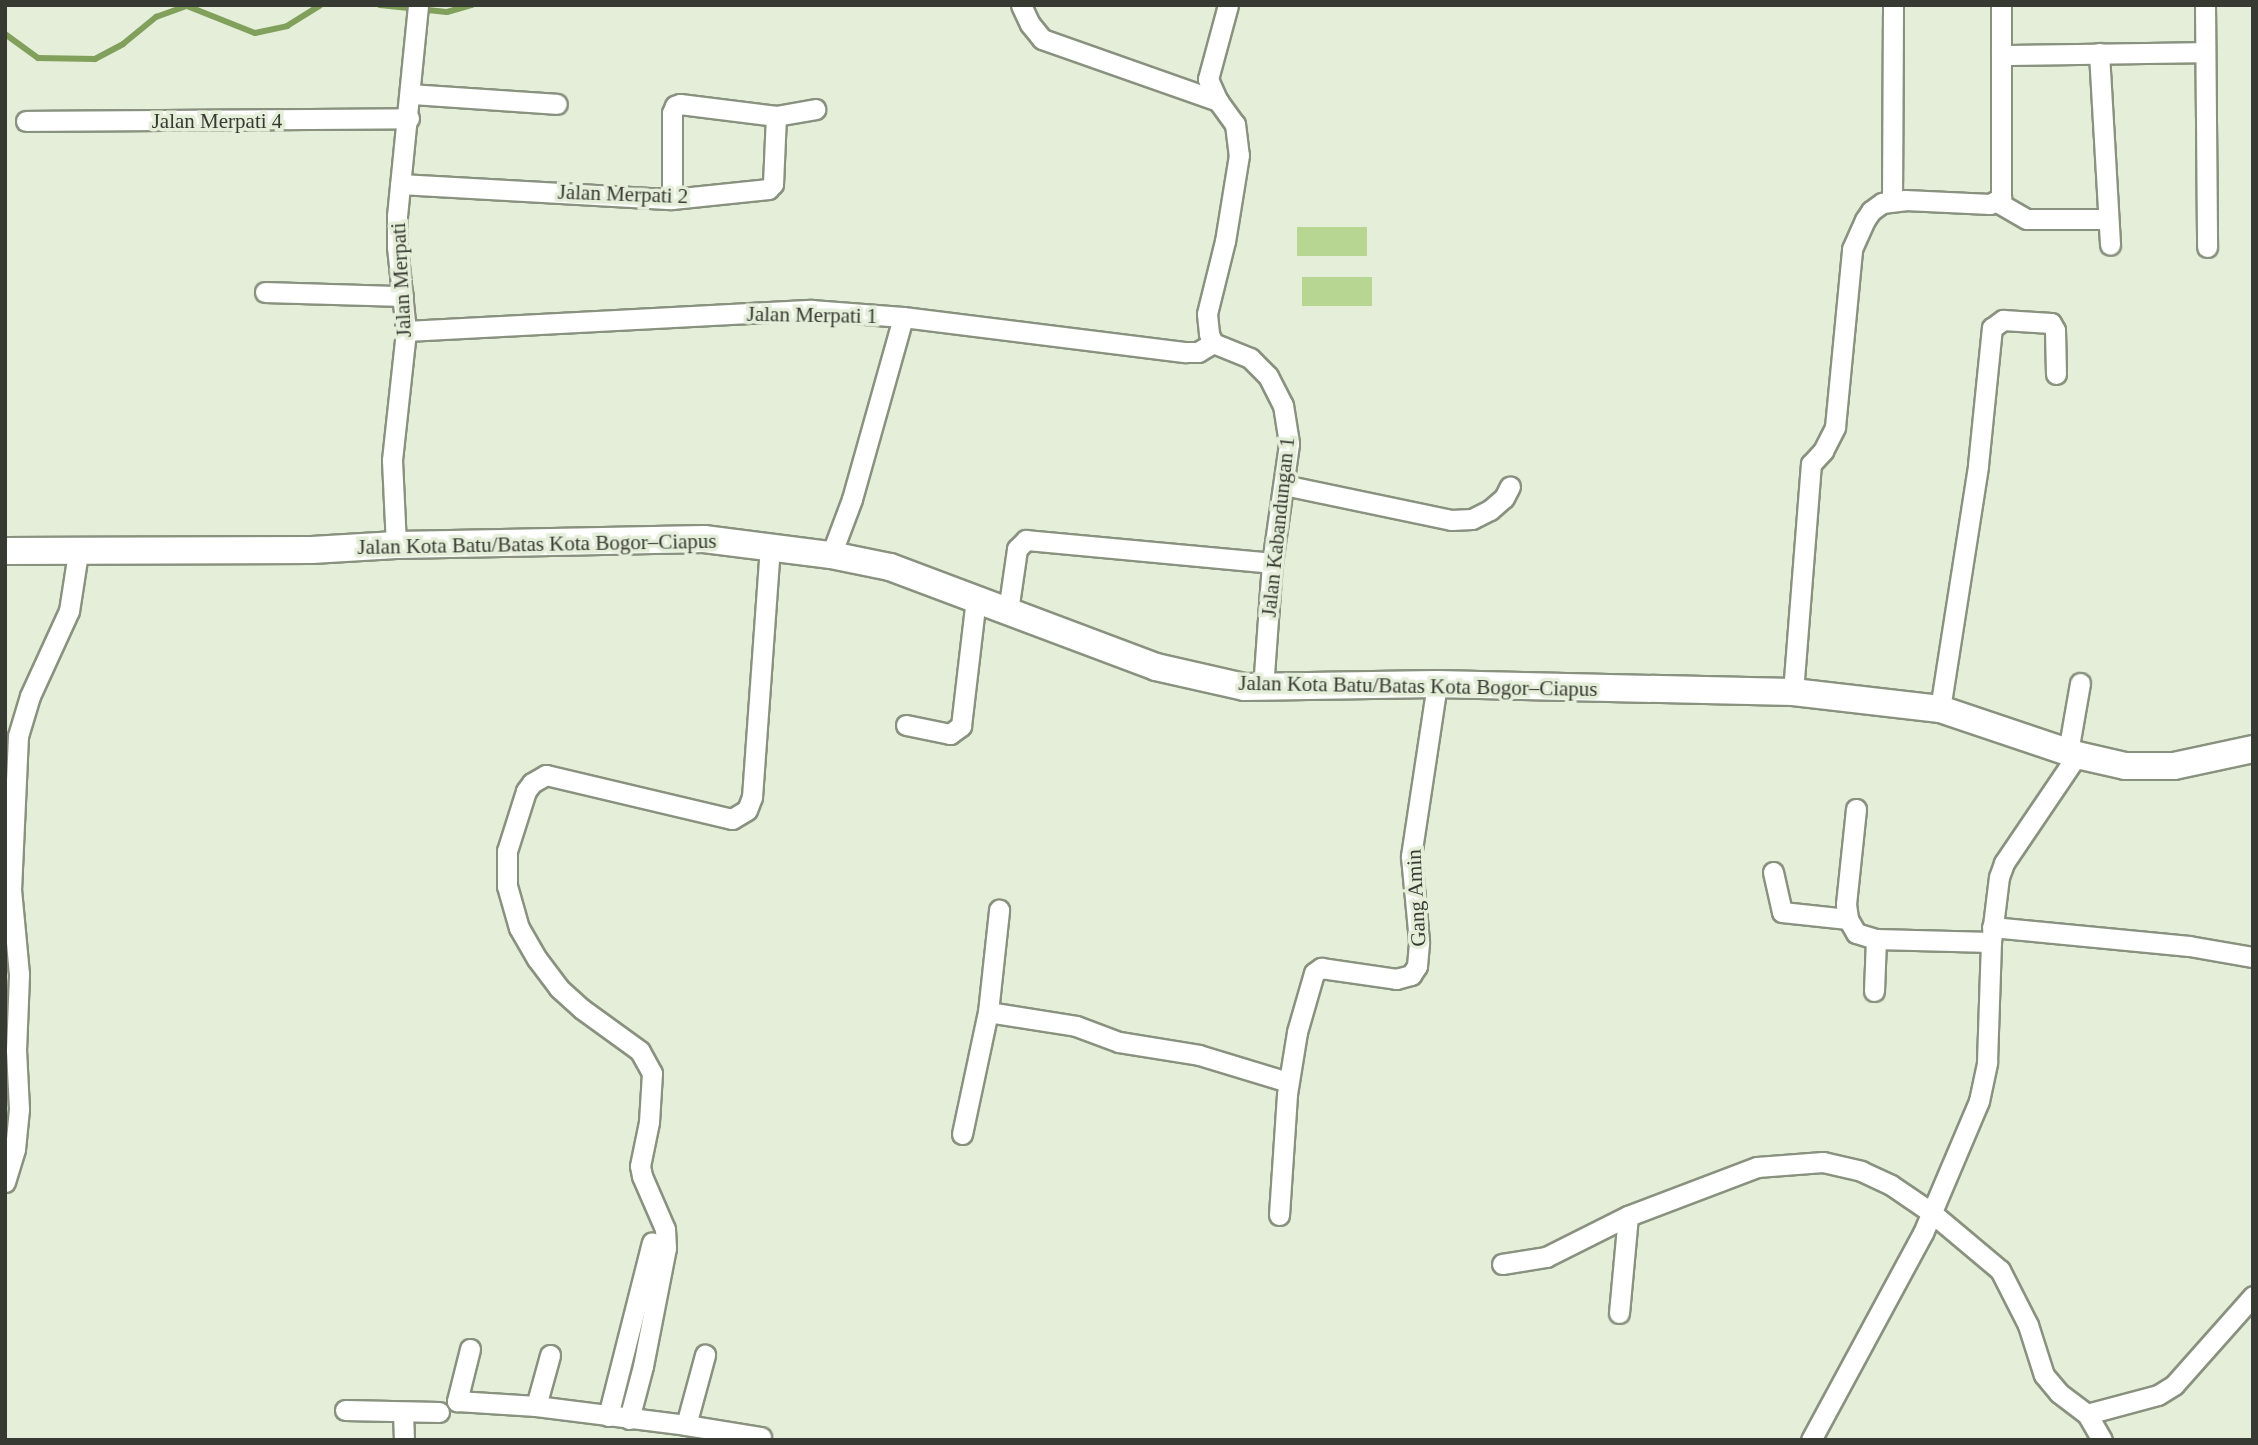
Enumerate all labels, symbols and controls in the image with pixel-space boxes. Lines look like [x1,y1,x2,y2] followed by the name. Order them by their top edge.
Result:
[152,108,282,134] street label: Jalan Merpati 4
[557,179,689,209] street label: Jalan Merpati 2
[385,222,417,338] street label: Jalan Merpati
[746,301,878,329] street label: Jalan Merpati 1
[1256,436,1300,618] street label: Jalan Kabandungan 1
[357,528,717,560] street label: Jalan Kota Batu/Batas Kota Bogor–Ciapus
[1238,670,1598,702] street label: Jalan Kota Batu/Batas Kota Bogor–Ciapus
[1401,848,1431,948] street label: Gang Amin

